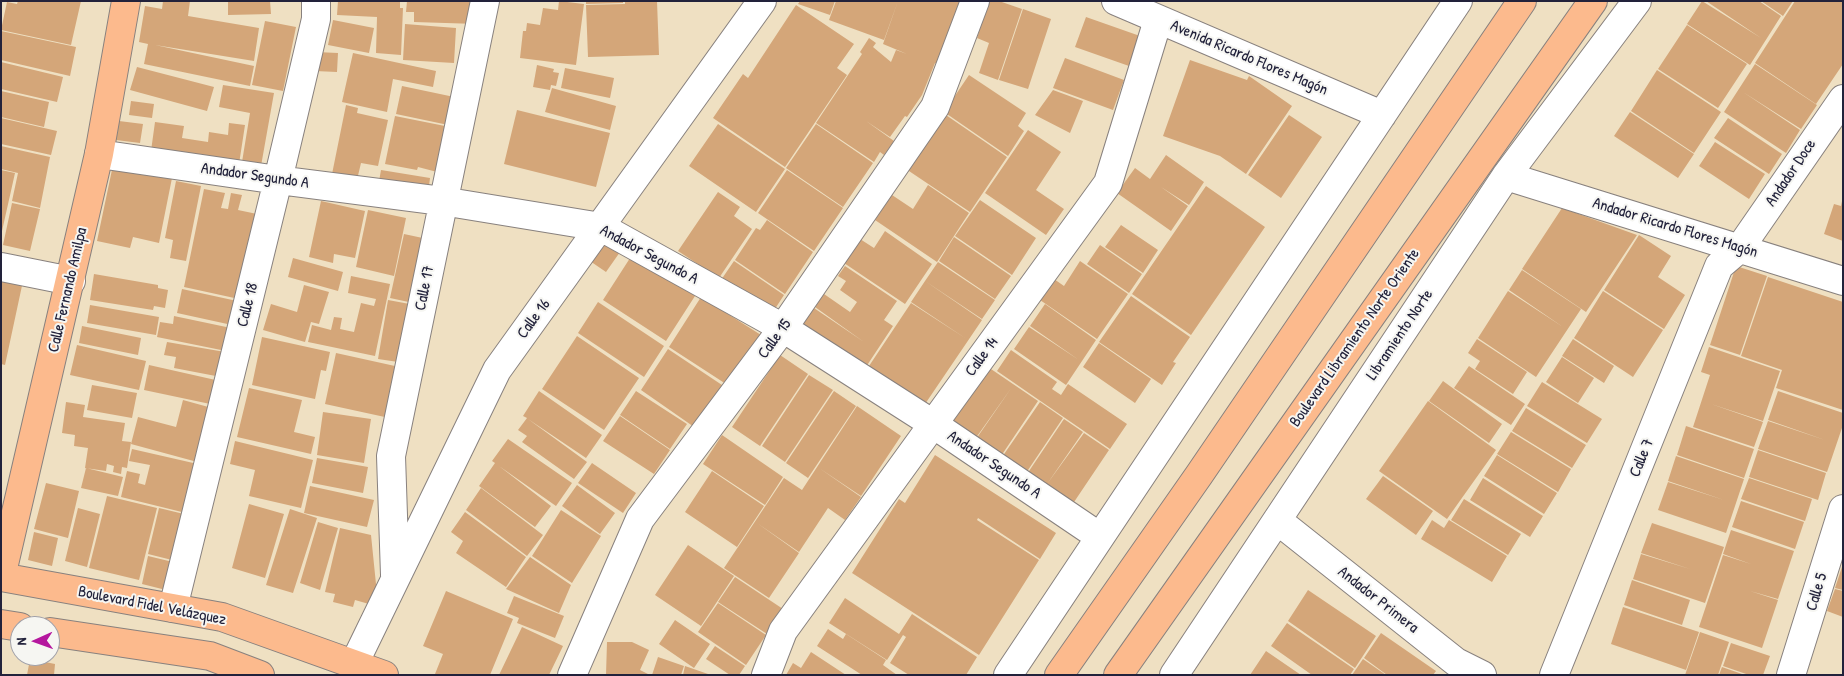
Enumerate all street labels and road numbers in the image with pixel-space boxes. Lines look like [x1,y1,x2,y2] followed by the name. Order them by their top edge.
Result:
[1167,16,1331,100] street label: Avenida Ricardo Flores Magón
[1762,136,1820,210] street label: Andador Doce
[200,159,310,193] street label: Andador Segundo A
[1590,194,1760,262] street label: Andador Ricardo Flores Magón
[596,221,702,289] street label: Andador Segundo A
[44,226,92,354] street label: Calle Fernando Amilpa
[1286,245,1424,431] street label: Boulevard Libramiento Norte Oriente
[411,264,439,312] street label: Calle 17
[233,281,263,329] street label: Calle 18
[1363,286,1437,384] street label: Libramiento Norte
[513,295,555,343] street label: Calle 16
[754,315,796,363] street label: Calle 15
[961,334,1003,380] street label: Calle 14
[944,427,1044,503] street label: Andador Segundo A
[1626,436,1658,480] street label: Calle 7
[1334,563,1422,637] street label: Andador Primera
[1802,571,1832,613] street label: Calle 5
[76,582,228,630] street label: Boulevard Fidel Velázquez

